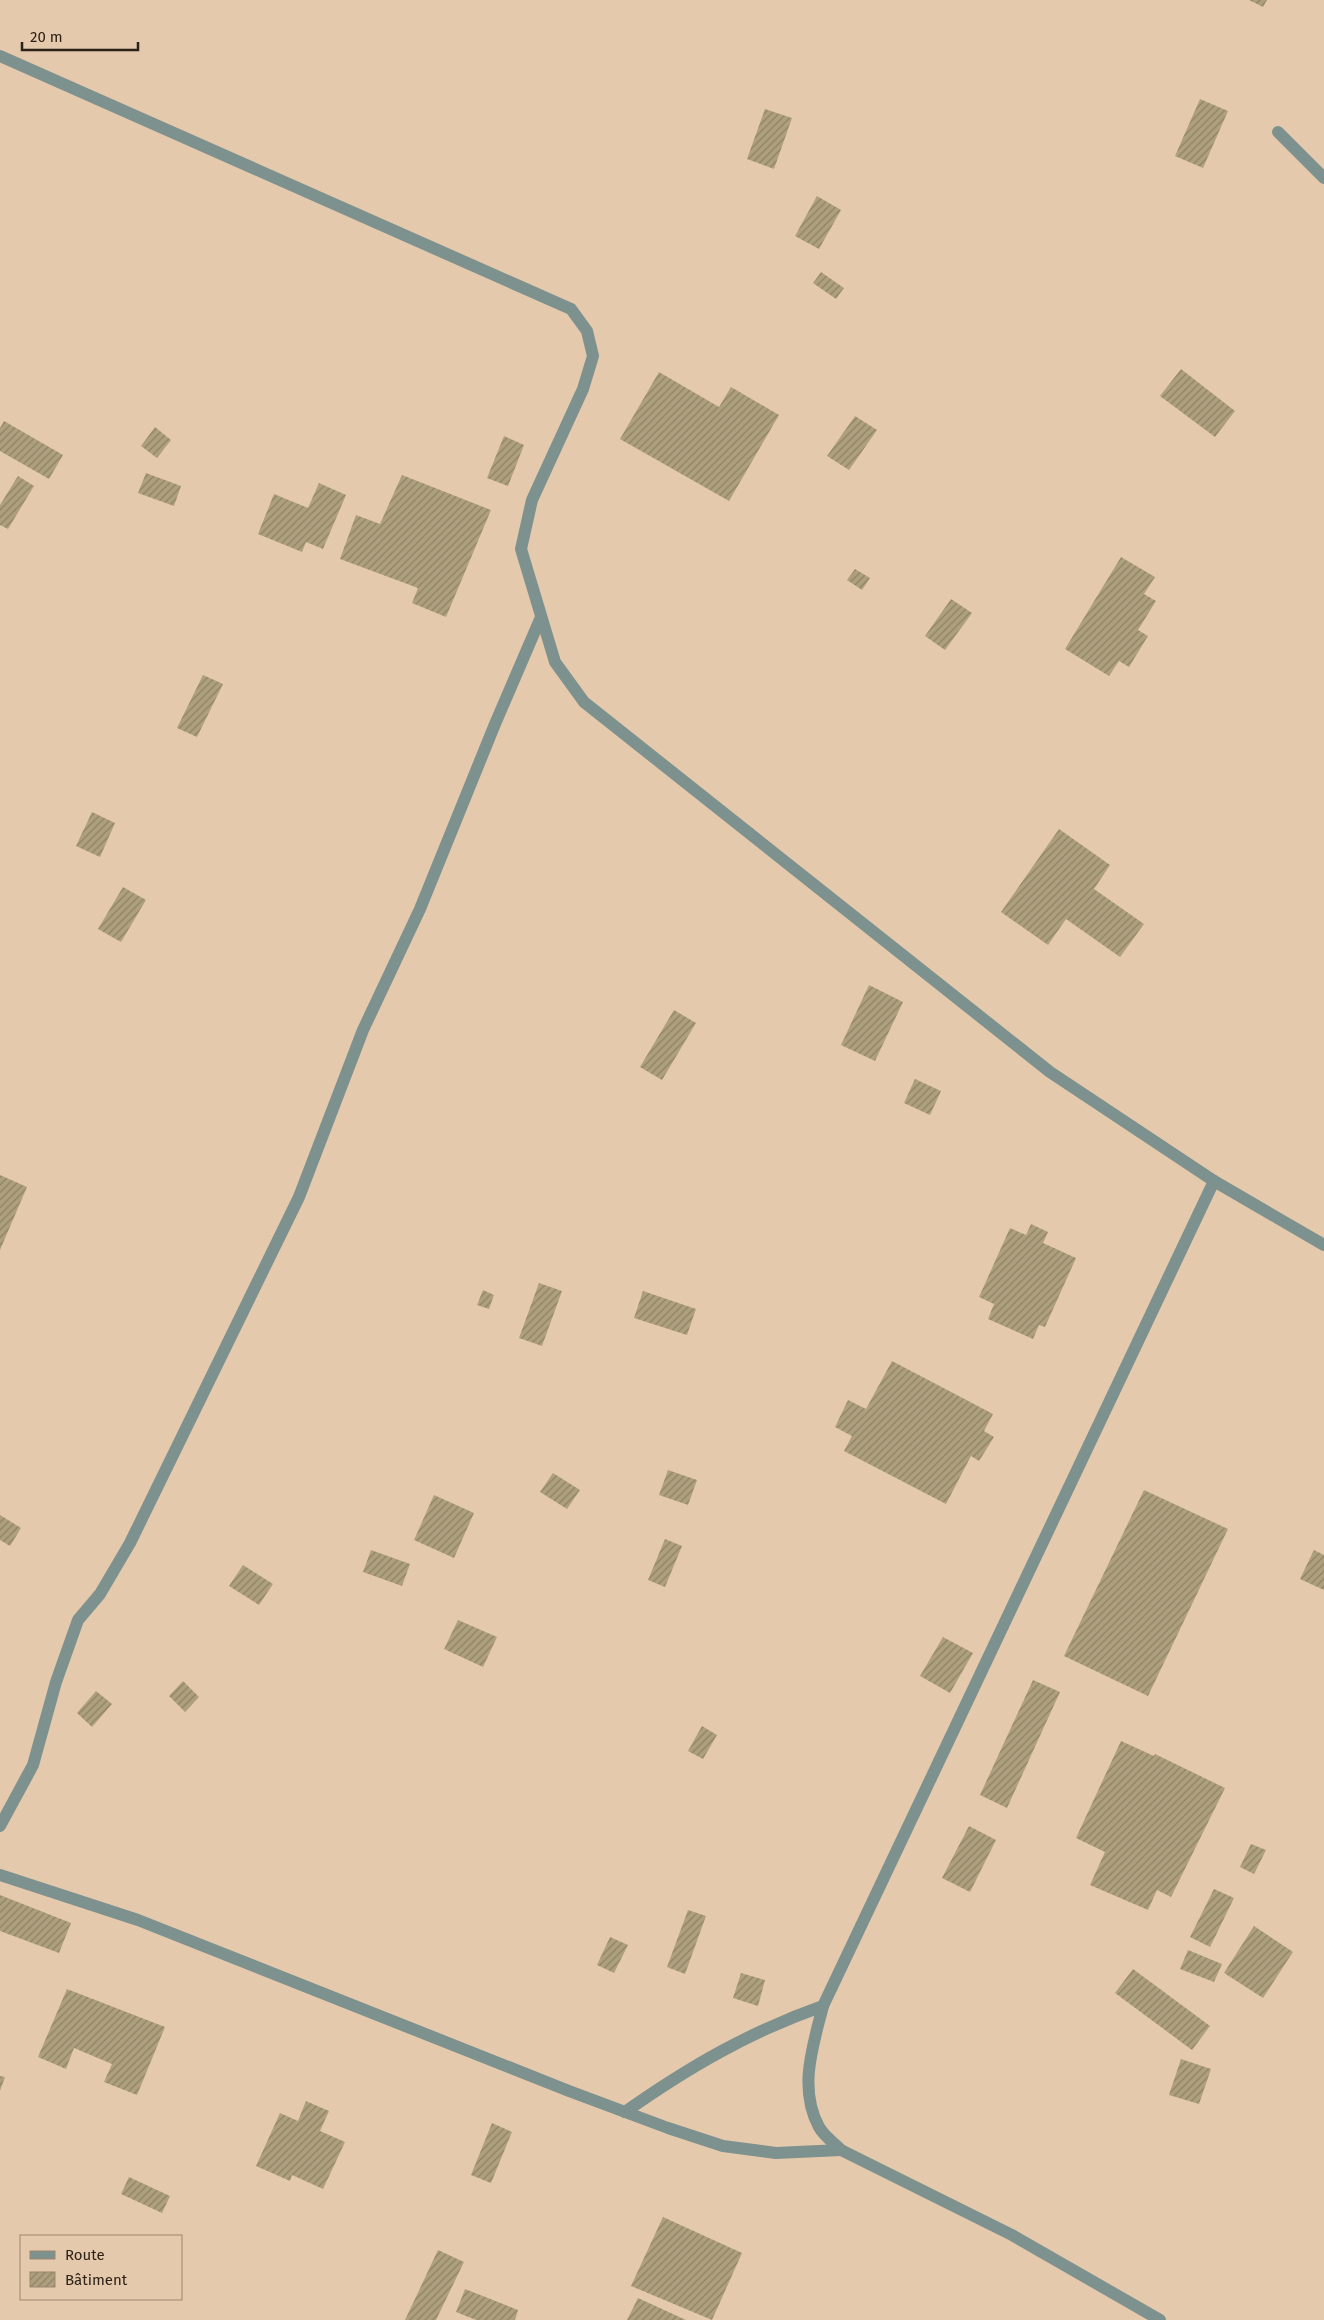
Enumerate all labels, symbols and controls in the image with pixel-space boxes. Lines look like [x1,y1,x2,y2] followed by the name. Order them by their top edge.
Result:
[22,20,139,52] scale bar
[30,28,63,46] text: 20 m
[20,2235,182,2300] legend
[65,2246,105,2264] text: Route
[65,2271,128,2289] text: Bâtiment

